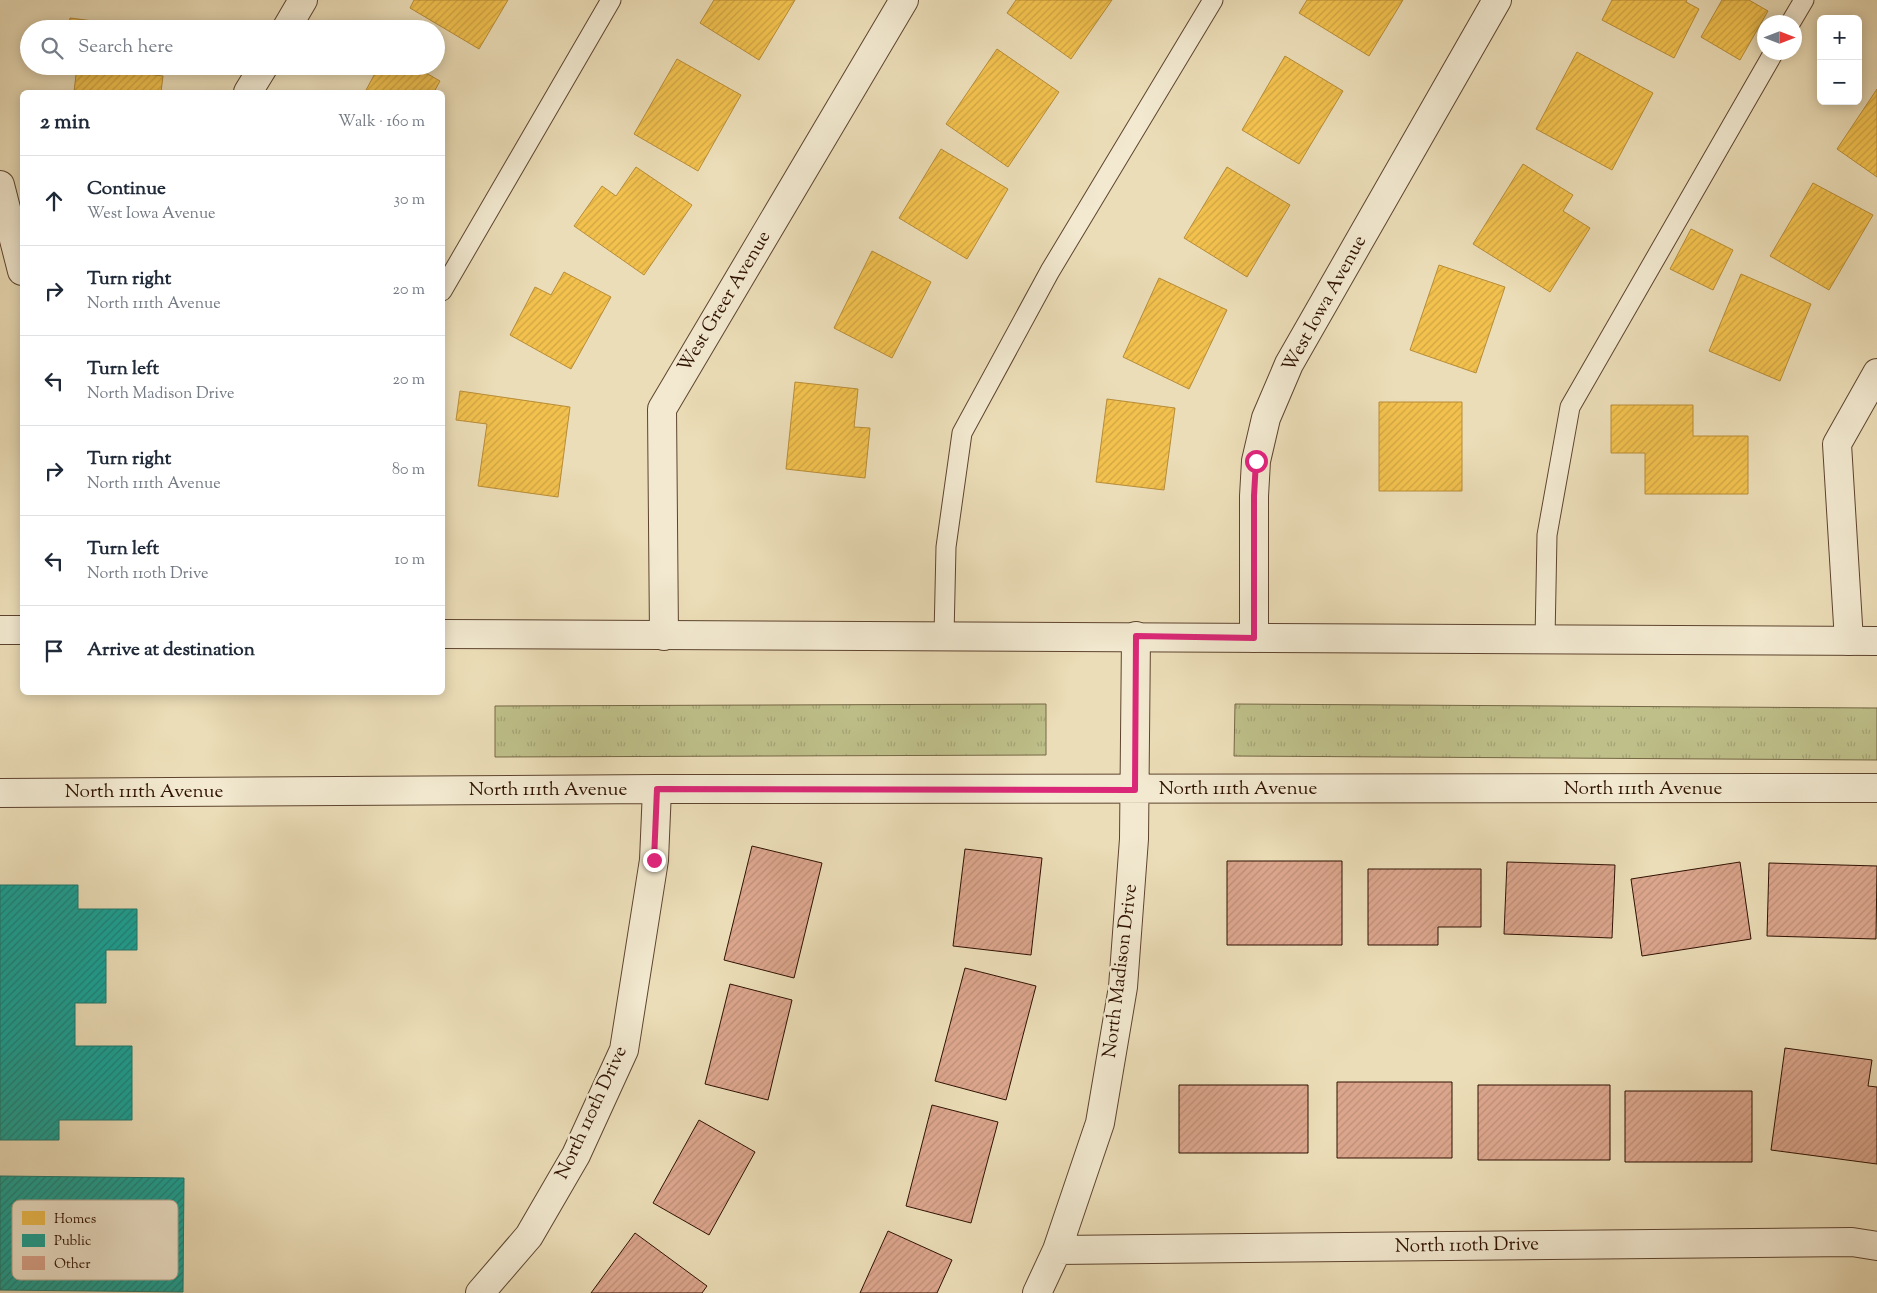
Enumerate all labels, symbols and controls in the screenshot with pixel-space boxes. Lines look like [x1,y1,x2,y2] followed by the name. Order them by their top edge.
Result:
[1757,15,1802,60] north arrow
[1817,15,1862,105] map controls
[1817,15,1862,60] button: +
[20,20,445,75] search box
[38,34,66,62] icon: search
[78,34,173,61] text: Search here
[1817,60,1862,105] button: −
[40,108,90,138] text: 2 min
[338,111,425,134] text: Walk · 160 m
[87,176,166,203] text: Continue
[40,187,68,215] icon: ahead
[394,189,425,212] text: 30 m
[87,203,216,226] text: West Iowa Avenue
[672,226,778,378] street label: West Greer Avenue
[1276,231,1374,377] street label: West Iowa Avenue
[87,266,171,293] text: Turn right
[40,277,68,305] icon: right
[392,279,425,302] text: 20 m
[87,293,221,316] text: North 111th Avenue
[87,356,159,383] text: Turn left
[40,367,68,395] icon: left
[392,369,425,392] text: 20 m
[87,383,234,406] text: North Madison Drive
[87,446,171,473] text: Turn right
[1245,450,1268,473] route start
[40,457,68,485] icon: right
[392,459,425,482] text: 80 m
[87,473,221,496] text: North 111th Avenue
[87,536,159,563] text: Turn left
[40,547,68,575] icon: left
[395,549,425,572] text: 10 m
[87,563,208,586] text: North 110th Drive
[40,637,68,665] icon: arrive
[87,637,255,664] text: Arrive at destination
[1159,776,1317,803] street label: North 111th Avenue
[1564,776,1722,803] street label: North 111th Avenue
[469,777,627,804] street label: North 111th Avenue
[65,779,223,806] street label: North 111th Avenue
[643,849,666,872] route end
[1097,882,1145,1060] street label: North Madison Drive
[549,1042,635,1184] street label: North 110th Drive
[12,1200,178,1280] legend
[54,1210,96,1230] text: Homes
[1395,1231,1539,1261] street label: North 110th Drive
[54,1232,91,1252] text: Public
[54,1255,91,1275] text: Other

